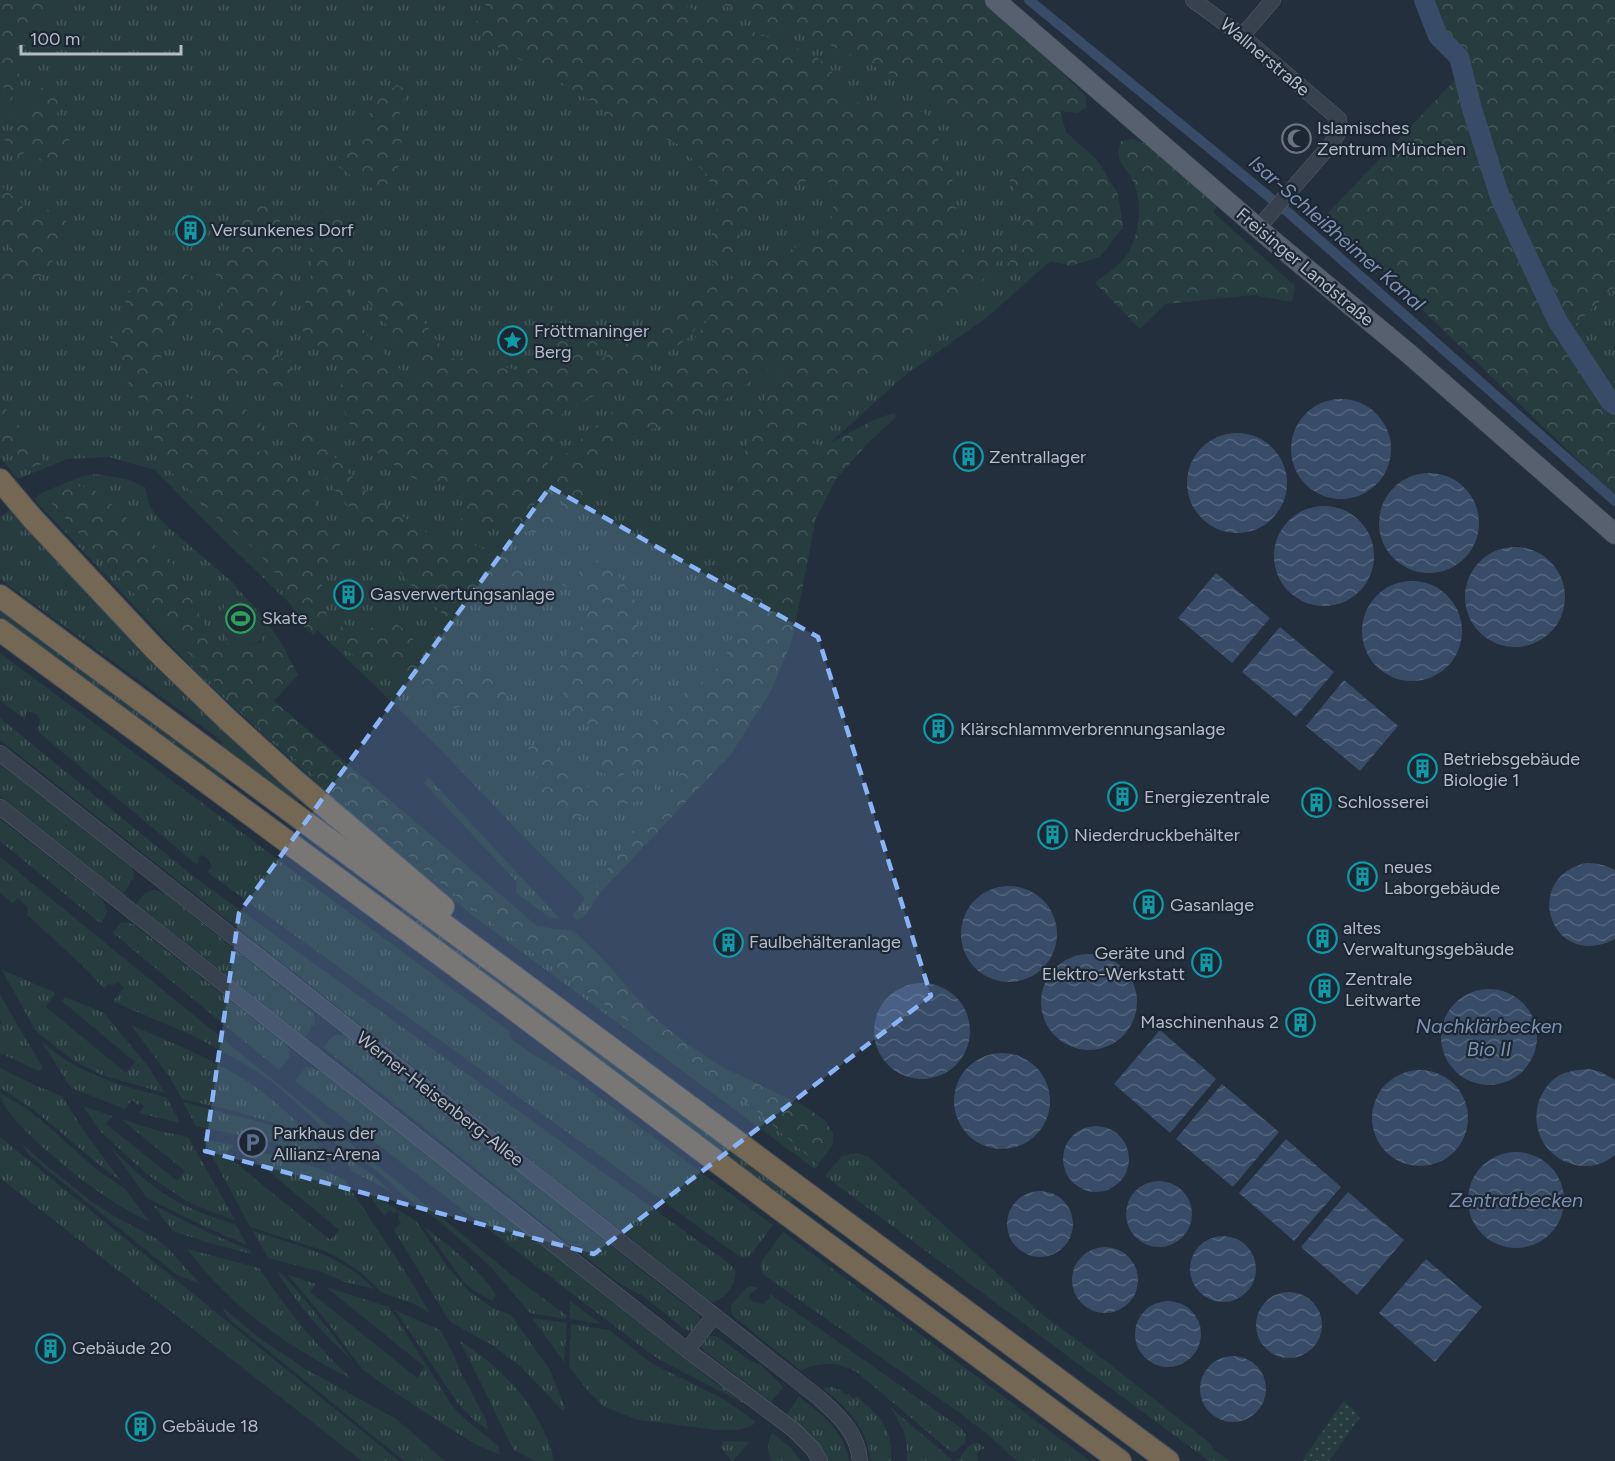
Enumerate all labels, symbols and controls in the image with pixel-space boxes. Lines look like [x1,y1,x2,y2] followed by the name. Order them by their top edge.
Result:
[1216,13,1314,101] street label: Wallnerstraße
[21,18,182,56] scale bar
[30,28,80,50] text: 100 m
[1317,117,1466,160] place label: Islamisches Zentrum München
[1280,122,1312,154] mosque icon: Islamisches Zentrum München
[1244,150,1430,316] water label: Isar-Schleißheimer Kanal
[1232,203,1378,331] street label: Freisinger Landstraße
[174,214,206,246] building icon: Versunkenes Dorf
[211,219,354,241] place label: Versunkenes Dorf
[534,320,649,363] place label: Fröttmaninger Berg
[497,325,529,357] place icon: Fröttmaninger Berg
[952,441,984,473] building icon: Zentrallager
[989,446,1086,468] place label: Zentrallager
[333,578,365,610] building icon: Gasverwertungsanlage
[370,583,555,605] place label: Gasverwertungsanlage
[225,602,257,634] sports icon: Skate
[262,607,308,629] place label: Skate
[923,713,955,745] building icon: Klärschlammverbrennungsanlage
[960,718,1226,740] place label: Klärschlammverbrennungsanlage
[1443,748,1580,791] place label: Betriebsgebäude Biologie 1
[1406,753,1438,785] building icon: Betriebsgebäude Biologie 1
[1107,781,1139,813] building icon: Energiezentrale
[1144,786,1270,808] place label: Energiezentrale
[1300,786,1332,818] building icon: Schlosserei
[1337,791,1429,813] place label: Schlosserei
[1037,819,1069,851] building icon: Niederdruckbehälter
[1074,824,1240,846] place label: Niederdruckbehälter
[1384,856,1500,899] place label: neues Laborgebäude
[1347,861,1379,893] building icon: neues Laborgebäude
[1133,889,1165,921] building icon: Gasanlage
[1170,894,1254,916] place label: Gasanlage
[1343,917,1514,960] place label: altes Verwaltungsgebäude
[1306,922,1338,954] building icon: altes Verwaltungsgebäude
[712,926,744,958] building icon: Faulbehälteranlage
[749,931,901,953] place label: Faulbehälteranlage
[1042,942,1185,985] place label: Geräte und Elektro-Werkstatt
[1190,947,1222,979] building icon: Geräte und Elektro-Werkstatt
[1345,968,1421,1011] place label: Zentrale Leitwarte
[1308,973,1340,1005] building icon: Zentrale Leitwarte
[1284,1006,1316,1038] building icon: Maschinenhaus 2
[1140,1011,1279,1033] place label: Maschinenhaus 2
[1415,1014,1563,1061] water label: Nachklärbecken Bio II
[352,1027,528,1171] street label: Werner-Heisenberg-Allee
[273,1122,380,1165] place label: Parkhaus der Allianz-Arena
[236,1127,268,1159] parking icon: Parkhaus der Allianz-Arena
[1449,1188,1583,1212] water label: Zentratbecken
[35,1332,67,1364] building icon: Gebäude 20
[72,1337,172,1359] place label: Gebäude 20
[125,1410,157,1442] building icon: Gebäude 18
[162,1415,259,1437] place label: Gebäude 18

